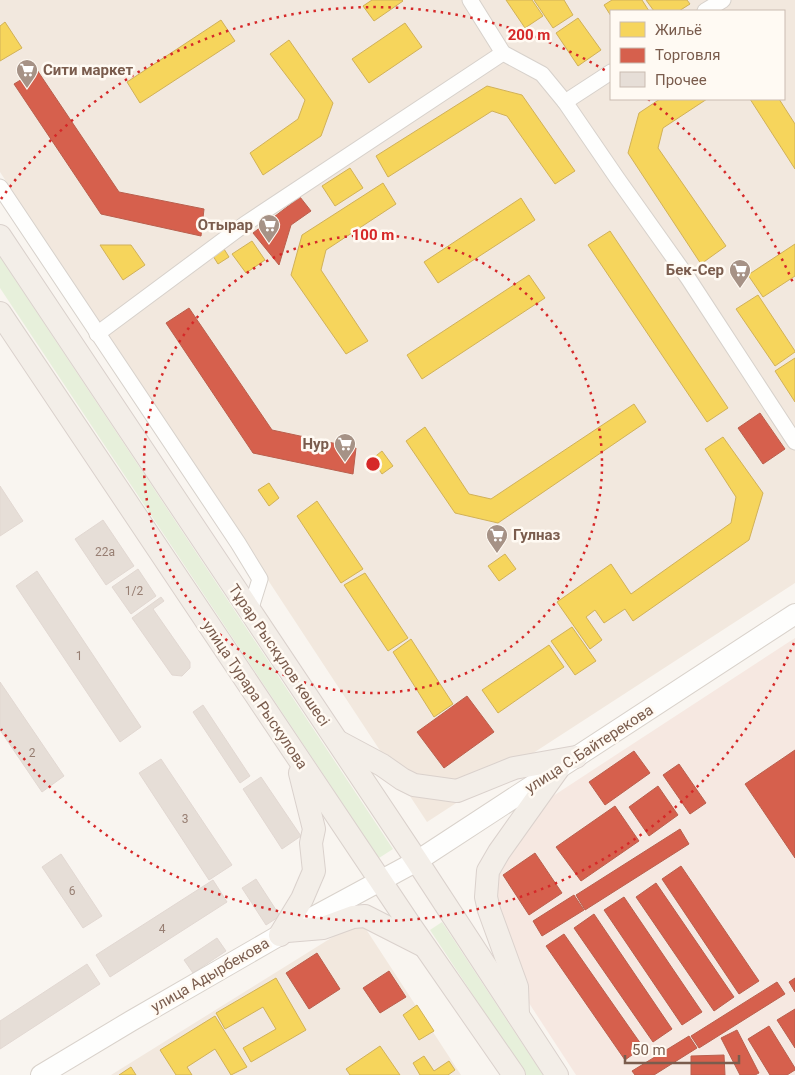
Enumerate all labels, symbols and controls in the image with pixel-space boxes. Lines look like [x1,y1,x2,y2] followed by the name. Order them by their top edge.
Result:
[610,10,785,100] legend
[655,21,702,39] text: Жильё
[508,26,550,44] text: 200 m
[655,46,720,64] text: Торговля
[15,58,39,89] supermarket icon: Сити маркет
[43,61,133,79] place label: Сити маркет
[655,71,707,89] text: Прочее
[257,213,281,244] supermarket icon: Отырар
[198,216,253,234] place label: Отырар
[352,226,394,244] text: 100 m
[728,258,752,289] supermarket icon: Бек-Сер
[666,261,724,279] place label: Бек-Сер
[333,432,357,463] supermarket icon: Нур
[302,435,329,453] place label: Нур
[364,455,382,473] centre of rings
[485,523,509,554] supermarket icon: Гулназ
[513,526,561,544] place label: Гулназ
[95,545,115,559] house number: 22а
[225,581,333,729] street label: Тұрар Рыскұлов көшесі
[125,584,143,598] house number: 1/2
[199,617,311,773] street label: улица Турара Рыскулова
[76,649,82,663] house number: 1
[522,701,656,797] street label: улица С.Байтерекова
[29,746,36,760] house number: 2
[182,812,188,826] house number: 3
[69,884,76,898] house number: 6
[159,922,166,936] house number: 4
[148,934,272,1016] street label: улица Адырбекова
[625,1032,739,1064] scale bar
[632,1041,666,1059] text: 50 m

